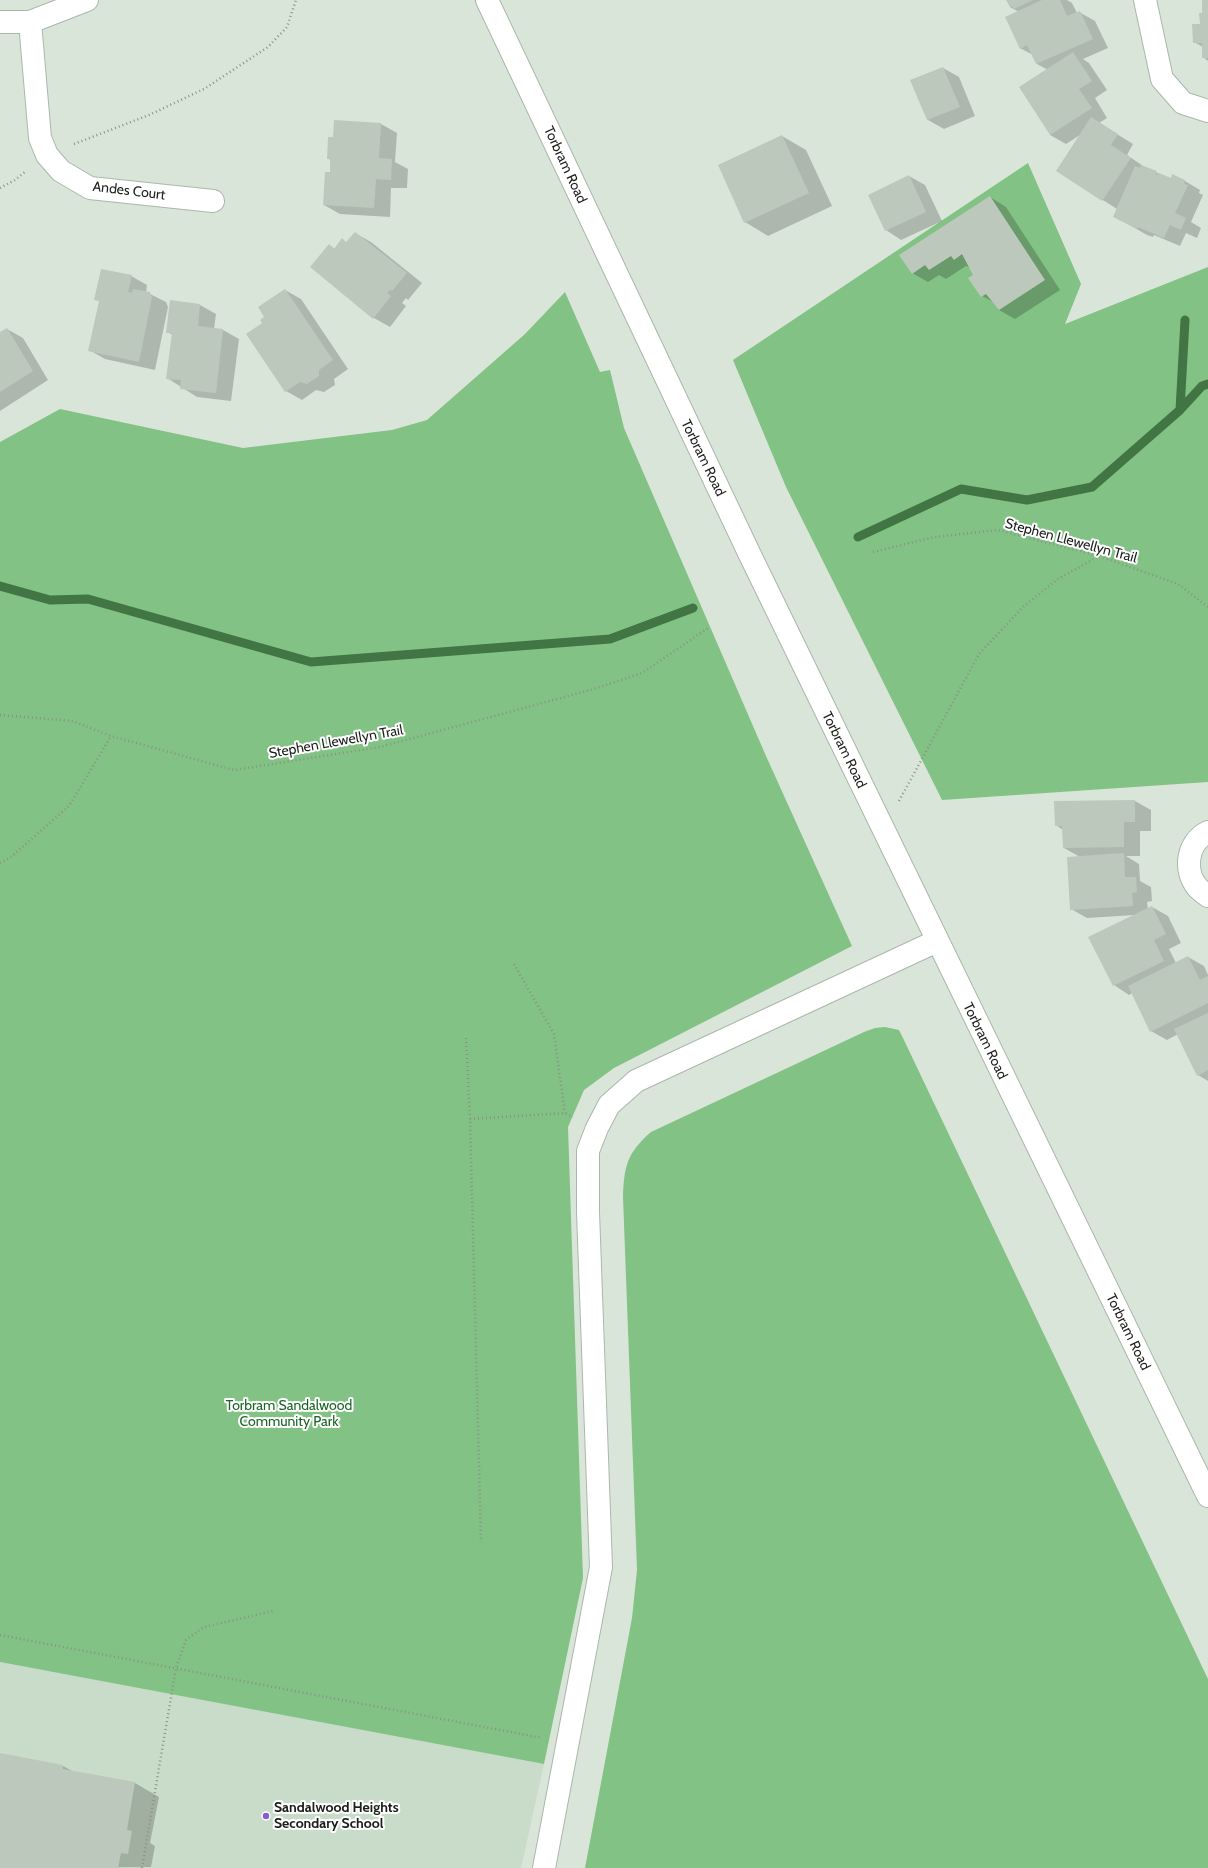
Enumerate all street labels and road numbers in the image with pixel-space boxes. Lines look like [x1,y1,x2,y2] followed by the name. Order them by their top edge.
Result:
[540,124,590,206] street label: Torbram Road
[92,178,166,204] street label: Andes Court
[677,417,729,499] street label: Torbram Road
[1003,515,1139,567] street label: Stephen Llewellyn Trail
[818,709,870,791] street label: Torbram Road
[268,722,404,762] street label: Stephen Llewellyn Trail
[959,1000,1011,1082] street label: Torbram Road
[1102,1291,1154,1373] street label: Torbram Road

